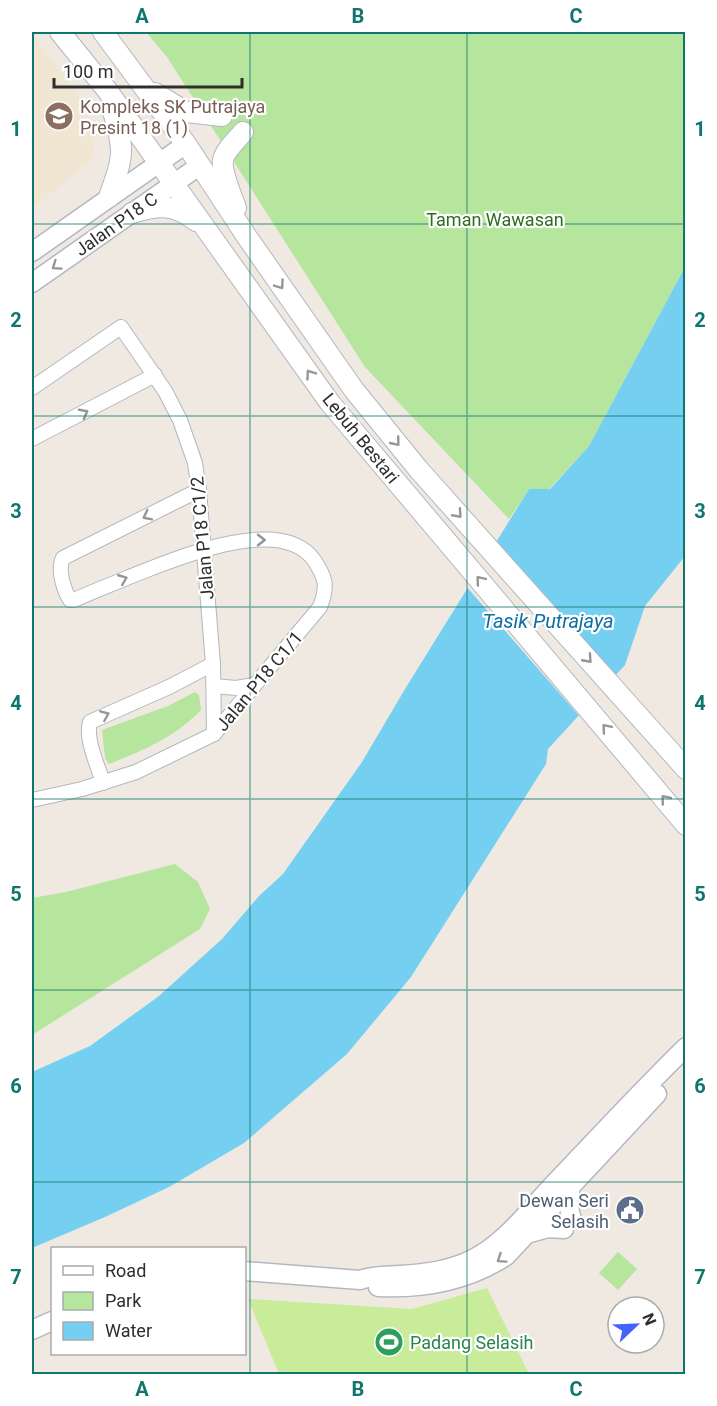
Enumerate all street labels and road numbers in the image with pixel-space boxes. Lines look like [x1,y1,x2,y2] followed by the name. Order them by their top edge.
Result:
[71,188,161,260] street label: Jalan P18 C
[318,389,404,487] street label: Lebuh Bestari
[186,475,218,601] street label: Jalan P18 C1/2
[211,627,307,735] street label: Jalan P18 C1/1

